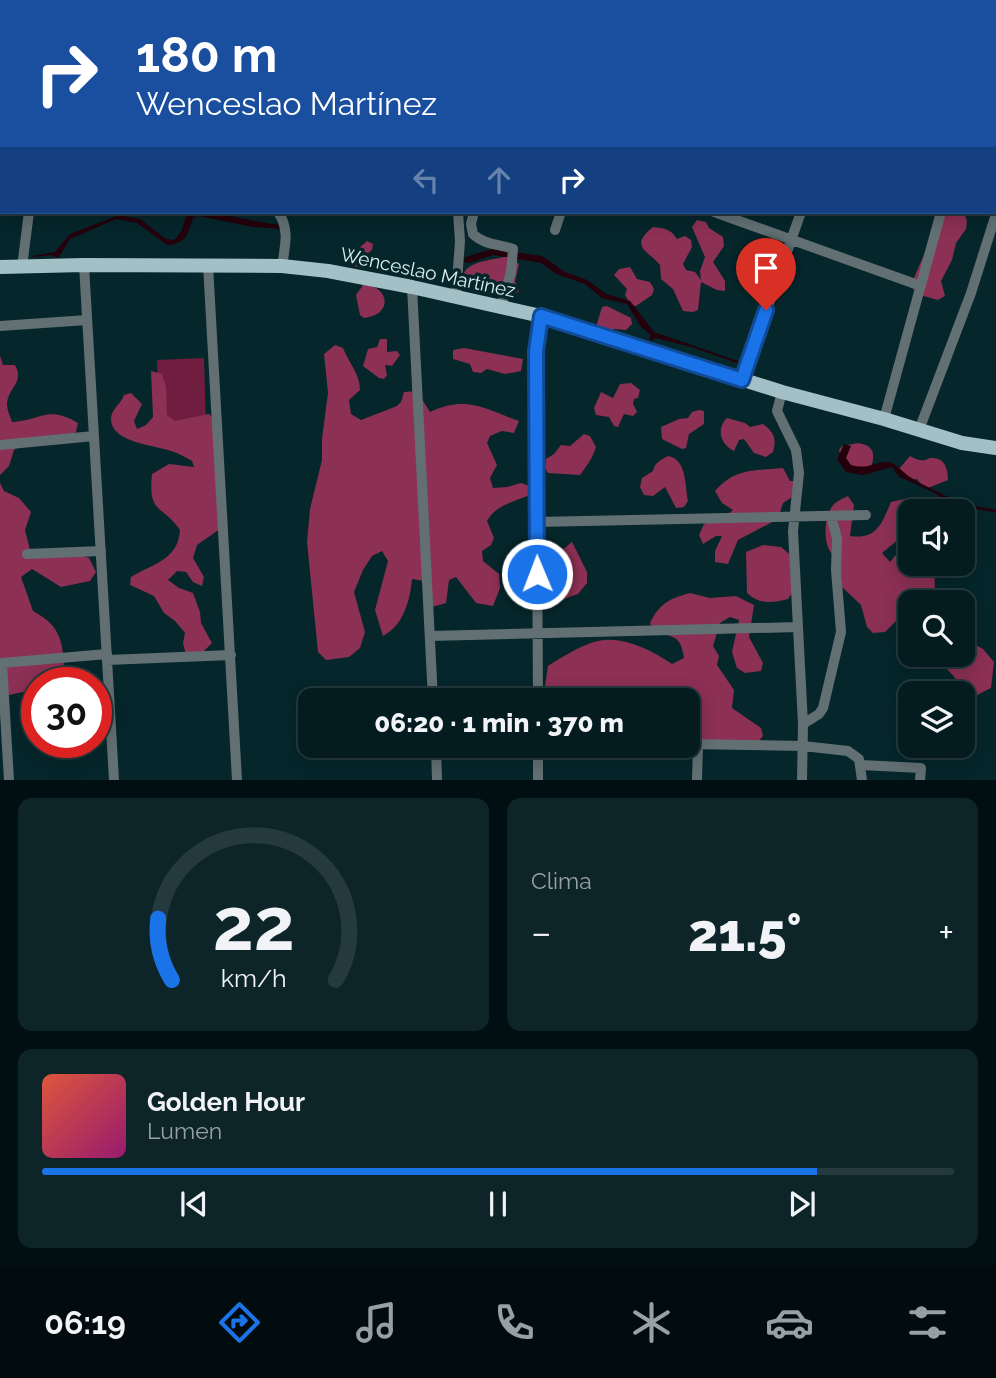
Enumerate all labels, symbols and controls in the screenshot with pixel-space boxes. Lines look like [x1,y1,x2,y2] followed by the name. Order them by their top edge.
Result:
[136,26,277,83] text: 180 m
[21,28,112,119] icon: right
[136,85,437,122] text: Wenceslao Martínez
[407,161,445,199] icon: left
[480,161,518,199] icon: ahead
[553,161,591,199] icon: right
[736,238,796,310] pin
[338,243,518,301] street label: Wenceslao Martínez
[747,249,785,287] icon: arrive
[898,499,975,758] map controls
[898,499,975,576] button: sound
[500,537,574,611] position arrow
[898,590,975,667] button: search
[21,667,112,758] speed limit sign: 30
[898,681,975,758] button: layers
[374,708,624,738] text: 06:20 · 1 min · 370 m
[531,867,592,894] text: Clima
[212,883,295,968] text: 22
[688,902,802,963] text: 21.5°
[531,910,551,955] text: −
[938,910,954,955] text: +
[221,963,286,993] text: km/h
[147,1087,305,1117] text: Golden Hour
[147,1117,222,1144] text: Lumen
[175,1185,213,1223] icon: previous
[479,1185,517,1223] icon: pause
[783,1185,821,1223] icon: next
[215,1298,264,1347] icon: directions
[352,1298,401,1347] icon: music
[490,1298,539,1347] icon: phone
[627,1298,676,1347] icon: climate
[765,1298,814,1347] icon: car
[903,1298,952,1347] icon: filters
[44,1304,126,1341] text: 06:19

